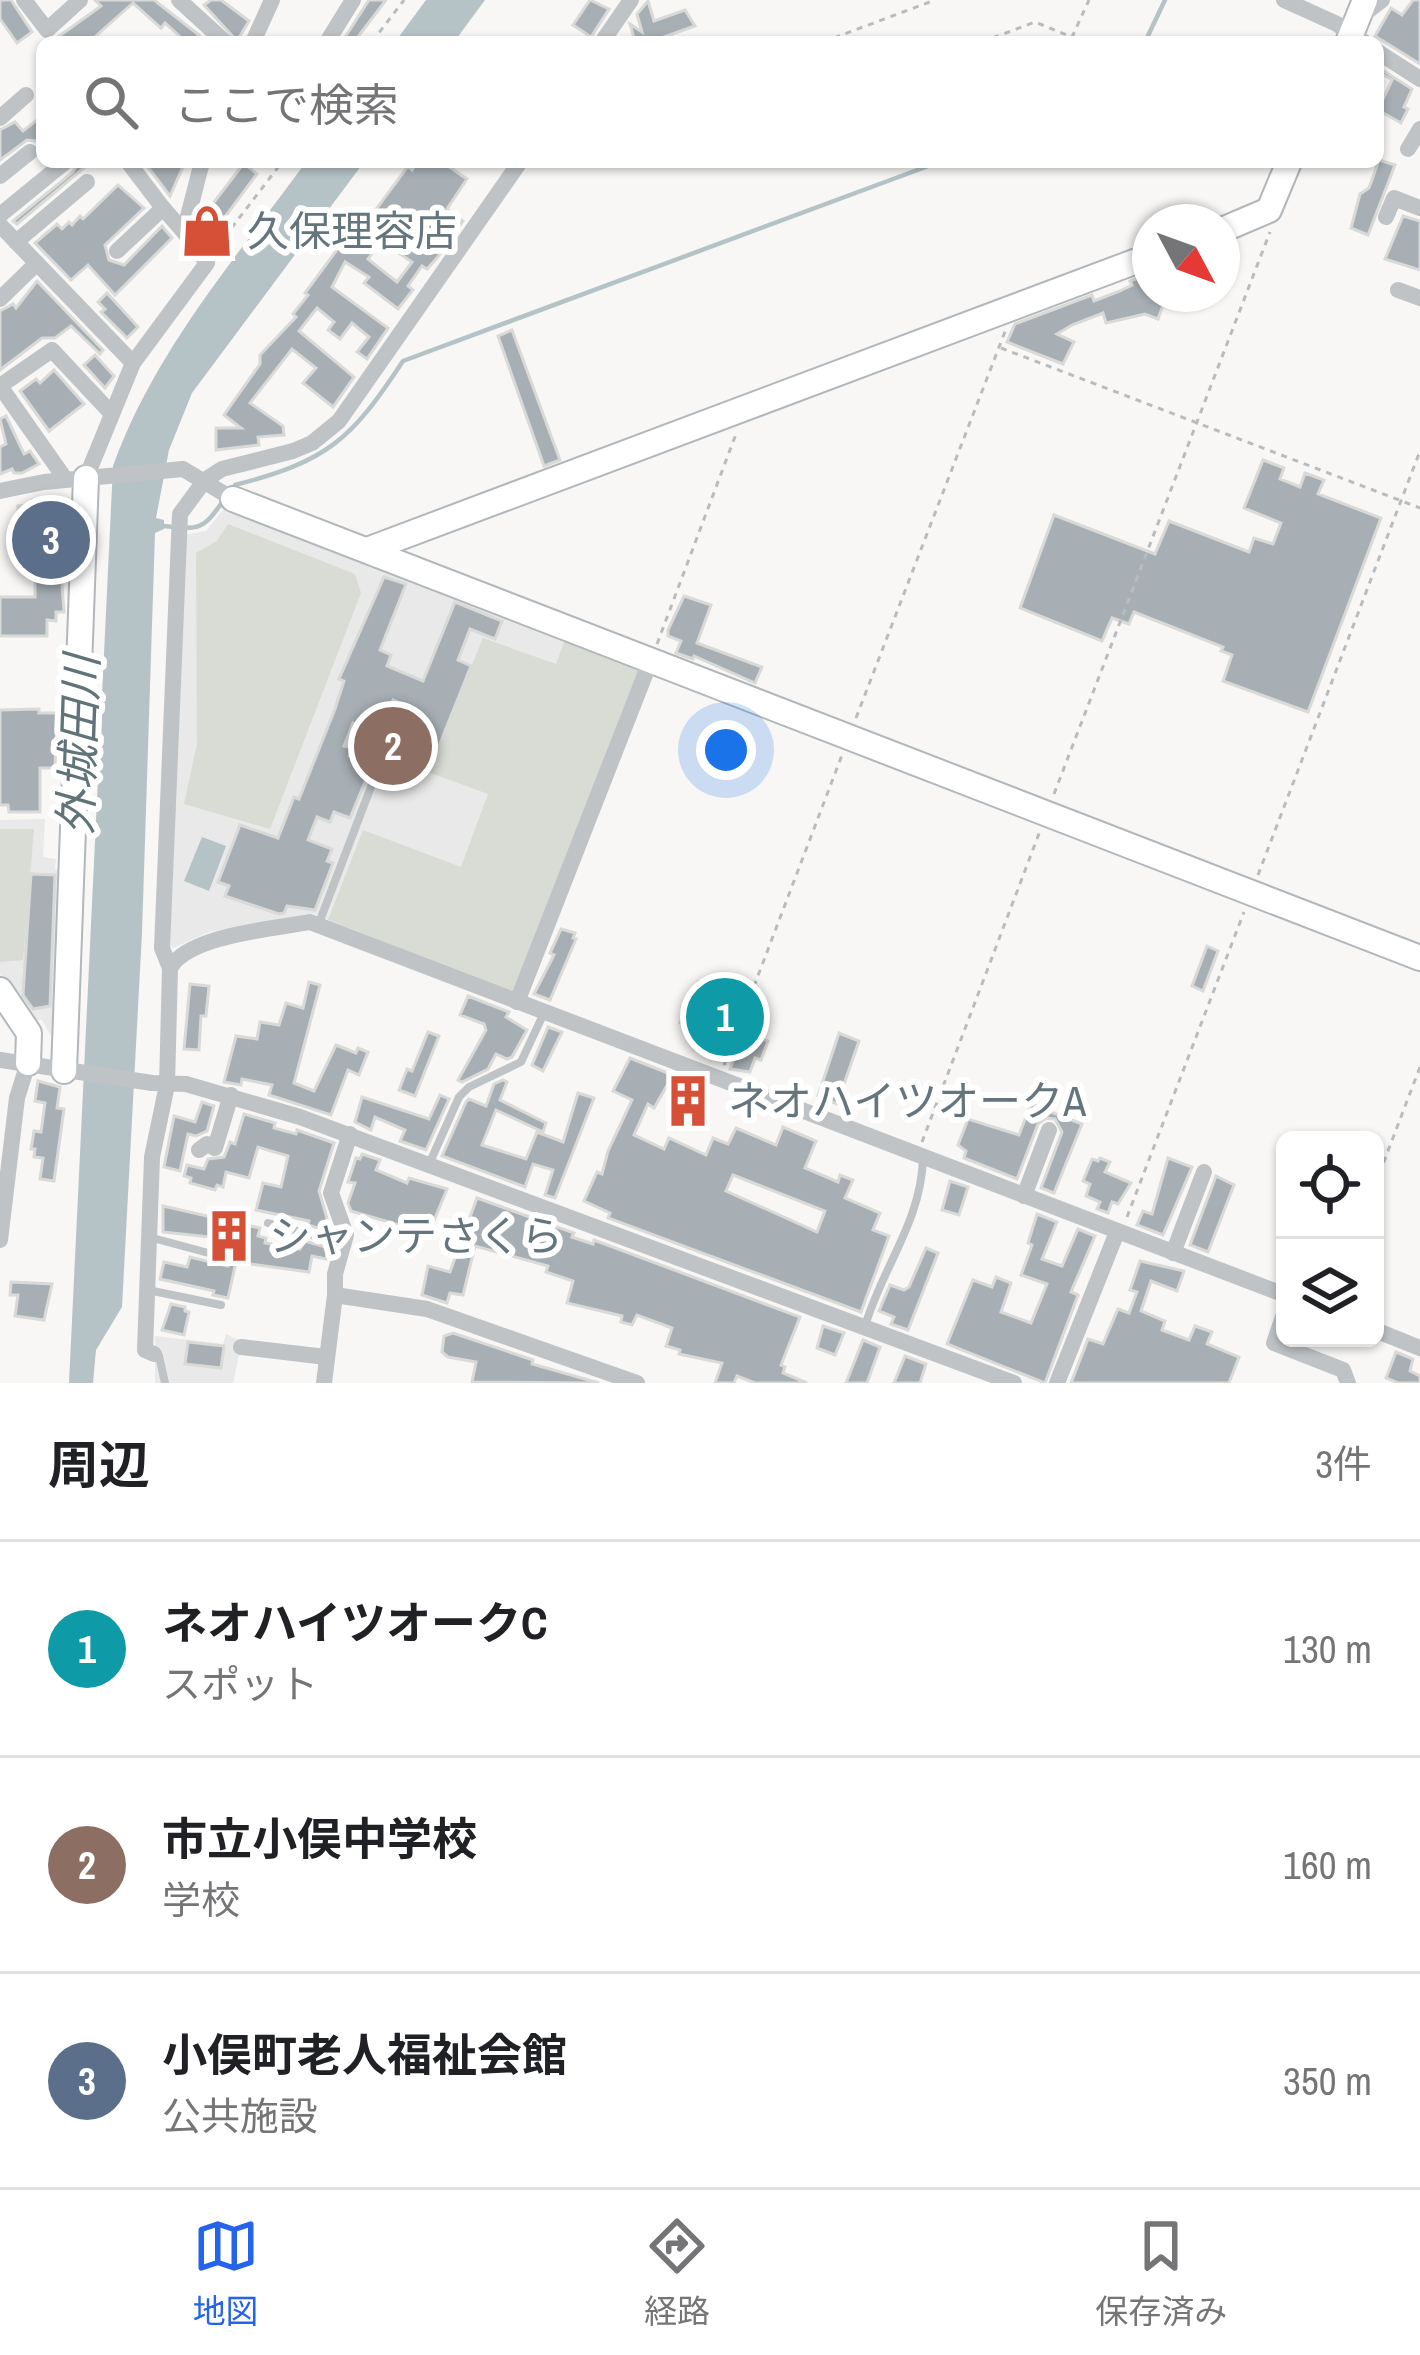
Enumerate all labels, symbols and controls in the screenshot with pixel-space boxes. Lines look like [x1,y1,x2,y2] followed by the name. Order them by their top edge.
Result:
[36,36,1384,168] search box
[78,69,144,135] icon: search
[174,74,399,135] text: ここで検索
[178,202,236,260] shop icon: 久保理容店
[247,203,457,259] place label: 久保理容店
[1132,204,1240,312] north arrow
[12,495,90,585] pin: 3
[44,650,112,836] water label: 外城田川
[354,701,432,791] pin: 2
[696,720,756,780] your location
[686,972,764,1062] pin: 1
[659,1072,717,1130] building icon: ネオハイツオークA
[728,1073,1087,1129] place label: ネオハイツオークA
[1276,1131,1384,1347] map controls
[1276,1131,1384,1239] button: locate
[200,1207,258,1265] building icon: シャンテさくら
[269,1208,563,1264] place label: シャンテさくら
[1276,1239,1384,1347] button: layers
[48,1430,150,1499] text: 周辺
[1315,1438,1372,1490] text: 3件
[162,1592,548,1653] text: ネオハイツオークC
[78,1623,96,1675] text: 1
[1283,1623,1372,1675] text: 130 m
[162,1658,318,1710] text: スポット
[162,1808,477,1869] text: 市立小俣中学校
[78,1839,96,1891] text: 2
[1283,1839,1372,1891] text: 160 m
[162,1874,240,1926] text: 学校
[162,2024,567,2085] text: 小俣町老人福祉会館
[78,2055,96,2107] text: 3
[1283,2055,1372,2107] text: 350 m
[162,2090,318,2142] text: 公共施設
[193,2213,259,2333] tab: 地図
[644,2213,710,2333] tab: 経路
[1095,2213,1227,2333] tab: 保存済み

